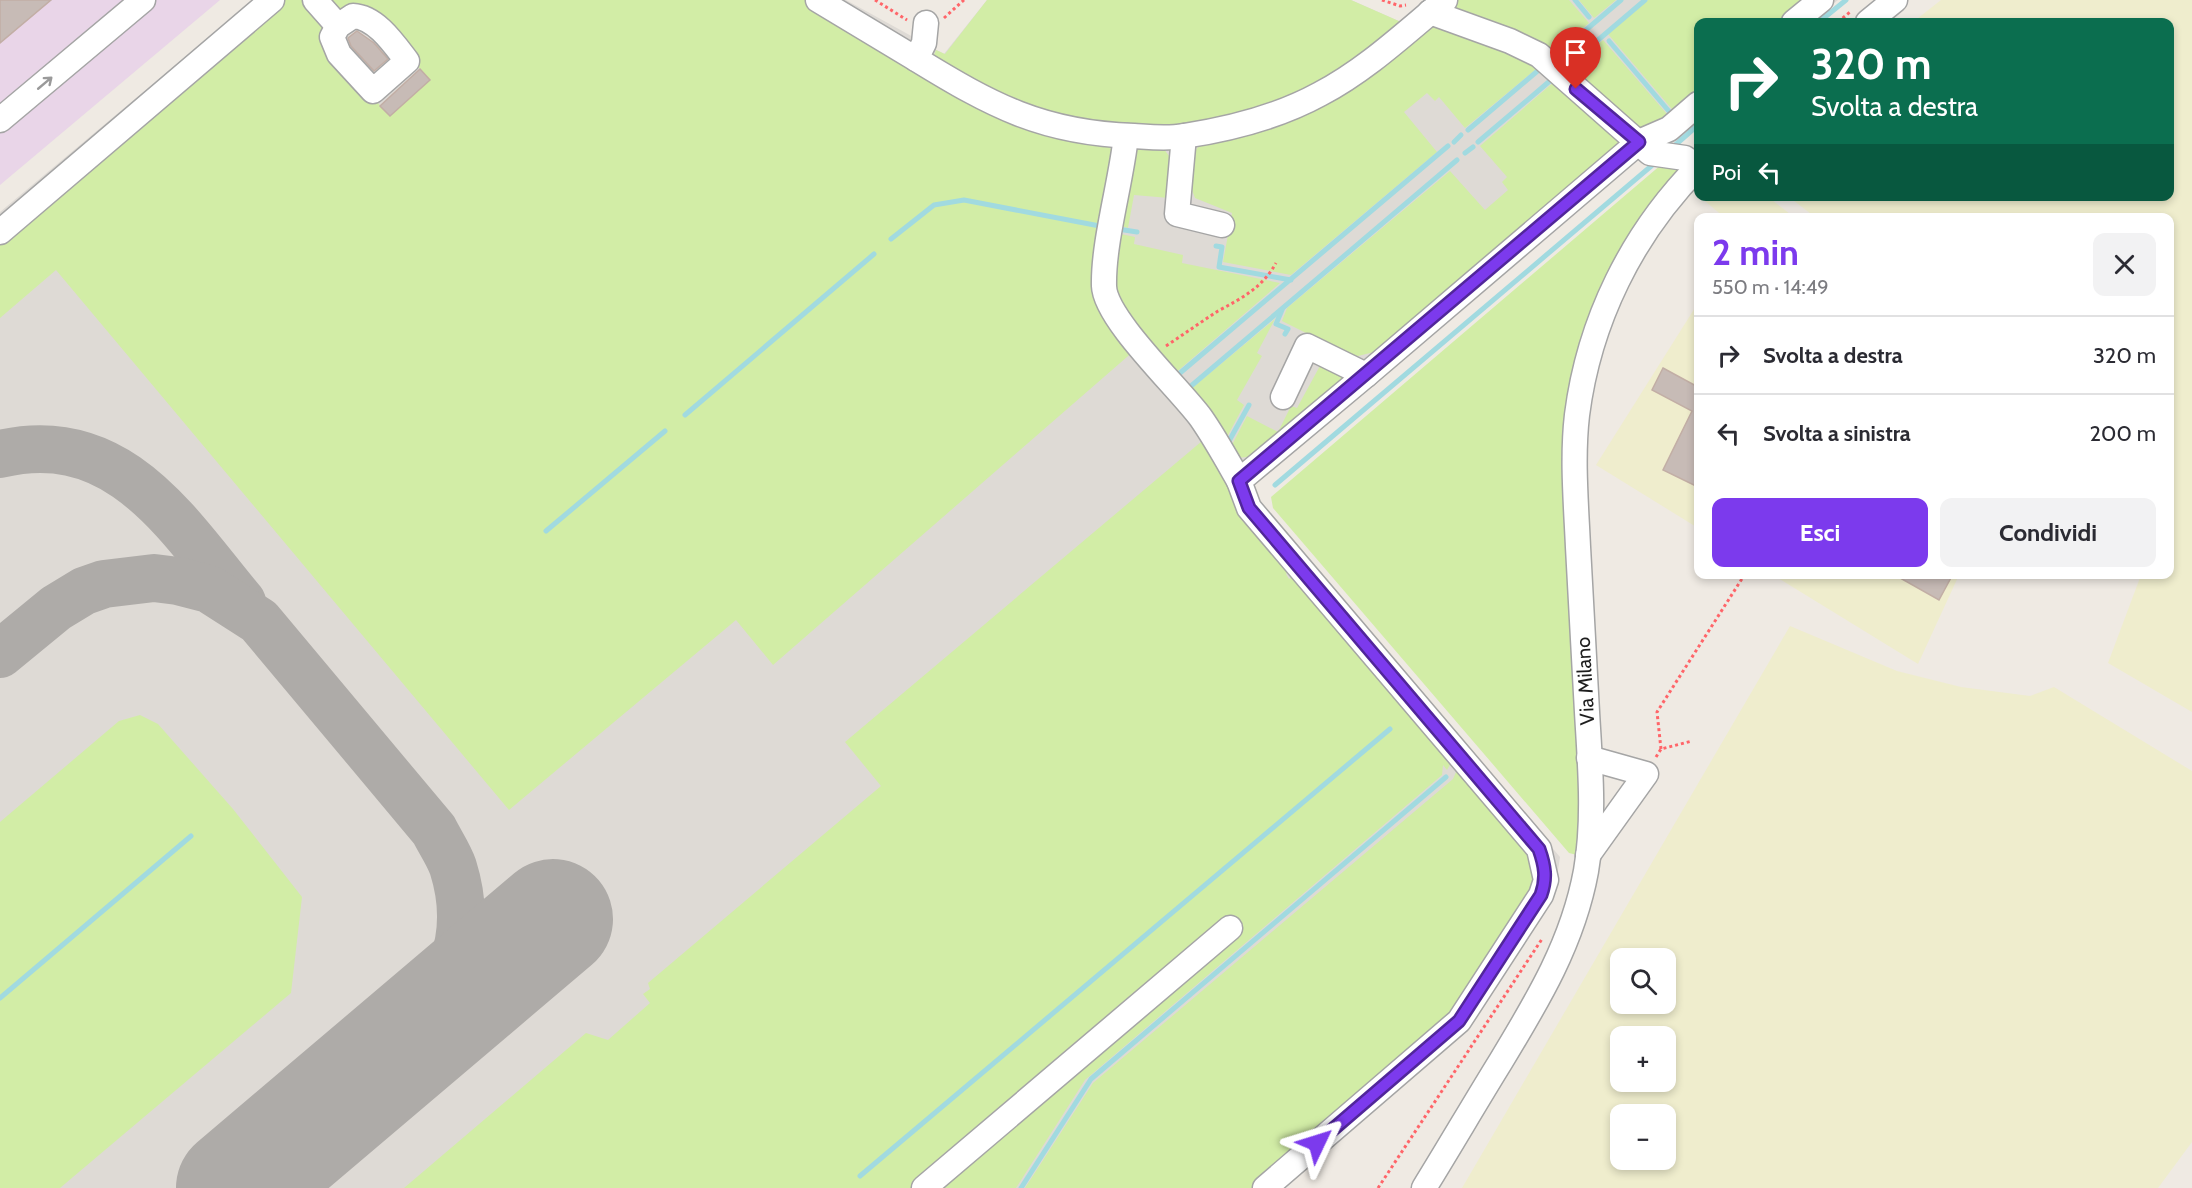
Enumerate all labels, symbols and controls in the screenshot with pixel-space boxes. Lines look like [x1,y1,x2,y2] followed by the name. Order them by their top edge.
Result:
[1550,27,1601,89] pin
[1559,36,1592,69] icon: arrive
[1811,38,1931,90] text: 320 m
[1712,42,1790,120] icon: right
[37,76,53,89] one-way arrow
[1811,90,1978,123] text: Svolta a destra
[1753,156,1786,189] icon: left
[1712,159,1741,186] text: Poi
[1712,230,1799,274] text: 2 min
[2093,233,2156,296] button: close
[1712,275,1829,299] text: 550 m · 14:49
[1712,339,1745,372] icon: right
[1763,342,1903,369] text: Svolta a destra
[2093,342,2156,369] text: 320 m
[1712,417,1745,450] icon: left
[1763,420,1911,447] text: Svolta a sinistra
[2090,420,2156,447] text: 200 m
[1712,498,1928,567] button: Esci
[1940,498,2156,567] button: Condividi
[1571,636,1599,726] street label: Via Milano
[1610,948,1676,1170] map controls
[1610,948,1676,1014] button: search
[1610,1026,1676,1092] button: +
[1610,1104,1676,1170] button: −
[1285,1111,1349,1175] position arrow

